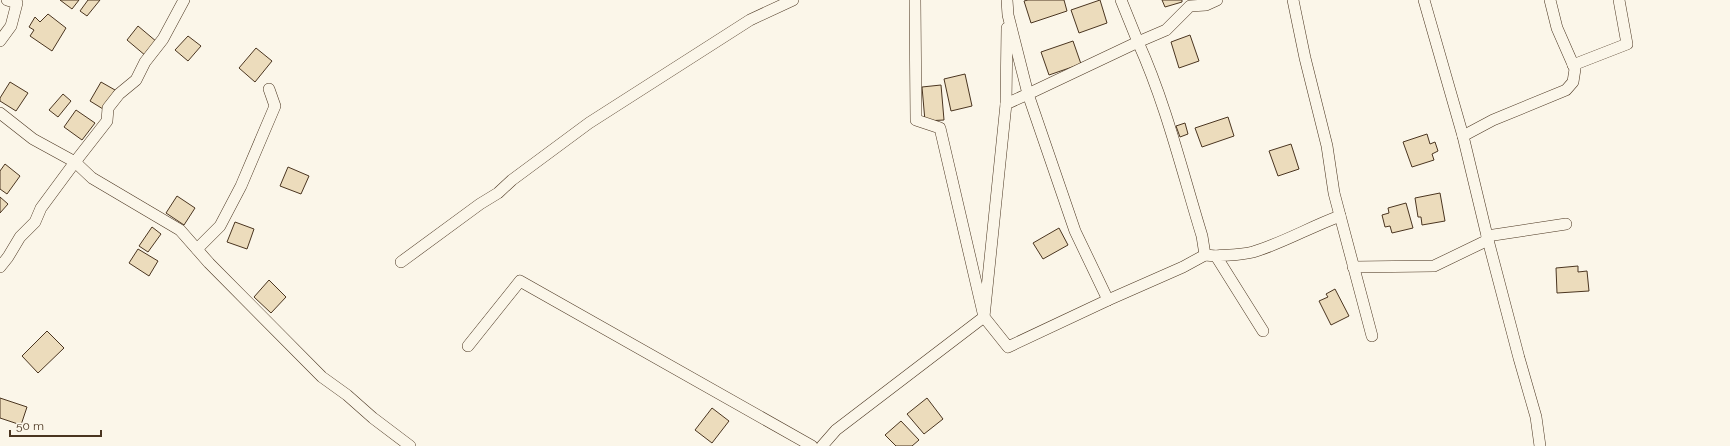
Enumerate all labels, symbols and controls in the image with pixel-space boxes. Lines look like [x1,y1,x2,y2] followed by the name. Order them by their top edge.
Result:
[10,412,101,438] scale bar
[16,419,44,433] text: 50 m

